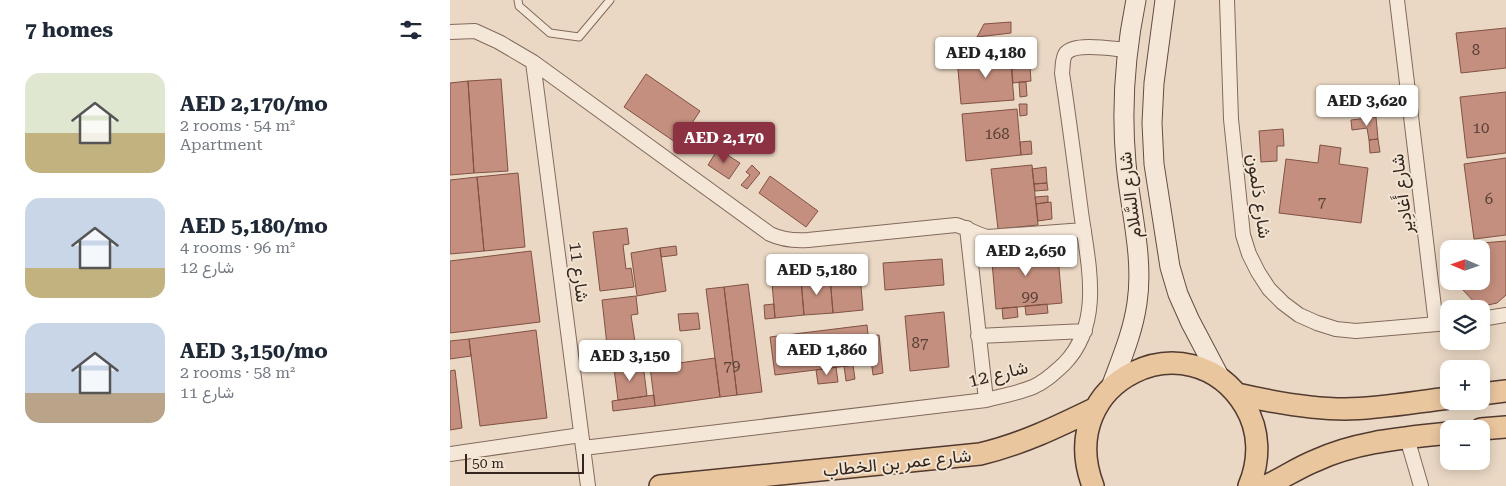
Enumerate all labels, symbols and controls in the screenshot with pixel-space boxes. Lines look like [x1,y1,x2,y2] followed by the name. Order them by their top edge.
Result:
[397,16,425,44] icon: filters
[25,18,113,42] text: 7 homes
[929,36,1043,79] pin: AED 4,180
[1472,41,1480,59] house number: 8
[946,43,1026,62] text: AED 4,180
[1310,84,1424,127] pin: AED 3,620
[1327,91,1407,110] text: AED 3,620
[180,92,328,116] text: AED 2,170/mo
[65,93,125,153] icon: home
[180,116,295,135] text: 2 rooms · 54 m²
[1473,119,1489,137] house number: 10
[667,121,781,164] pin: AED 2,170
[984,125,1010,143] house number: 168
[684,128,764,147] text: AED 2,170
[180,135,263,154] text: Apartment
[1114,150,1147,239] street label: شارع السَّلام
[1241,152,1276,240] street label: شارع دَلمون
[1384,152,1419,237] street label: شارع أَغادِير
[1485,190,1493,208] house number: 6
[1318,193,1326,211] house number: 7
[180,214,328,238] text: AED 5,180/mo
[65,218,125,278] icon: home
[969,234,1083,277] pin: AED 2,650
[180,238,295,257] text: 4 rooms · 96 m²
[563,240,594,304] street label: شارع 11
[1440,240,1490,290] north arrow
[1440,240,1490,470] map controls
[986,241,1066,260] text: AED 2,650
[760,254,874,296] pin: AED 5,180
[180,258,234,277] text: شارع 12
[777,260,857,279] text: AED 5,180
[1022,288,1038,306] house number: 99
[1440,300,1490,350] button: layers
[770,334,884,376] pin: AED 1,860
[912,334,928,352] house number: 87
[180,339,328,363] text: AED 3,150/mo
[573,340,687,382] pin: AED 3,150
[787,340,867,359] text: AED 1,860
[65,343,125,403] icon: home
[590,346,670,365] text: AED 3,150
[966,356,1030,393] street label: شارع 12
[724,357,740,375] house number: 79
[1440,360,1490,410] button: +
[180,363,295,382] text: 2 rooms · 58 m²
[180,383,234,402] text: شارع 11
[1440,420,1490,470] button: −
[822,444,972,483] street label: شارع عمر بن الخطاب
[465,451,584,474] scale bar
[472,455,504,471] text: 50 m

